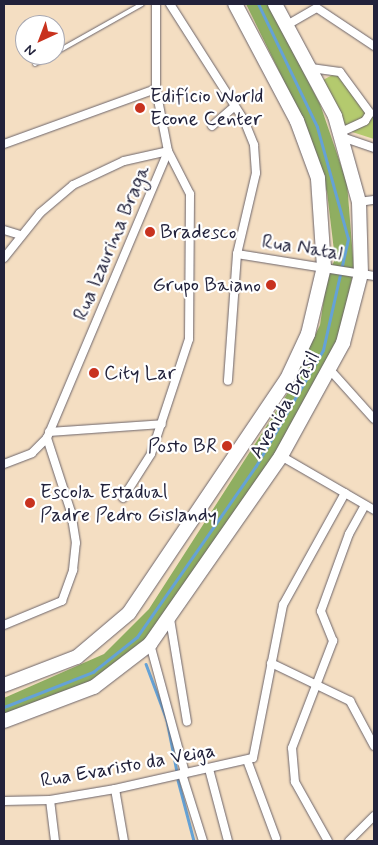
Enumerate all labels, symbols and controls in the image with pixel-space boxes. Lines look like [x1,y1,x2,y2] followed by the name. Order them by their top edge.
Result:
[15,15,65,65] north arrow
[21,40,40,60] text: N
[150,84,266,131] place label: Edifício World Econe Center
[134,102,146,114] marker: Edifício World Econe Center
[67,159,157,327] street label: Rua Izaurina Braga
[160,220,236,244] place label: Bradesco
[144,226,156,238] marker: Bradesco
[261,230,343,266] street label: Rua Natal
[151,273,261,297] place label: Grupo Baiano
[265,279,277,291] marker: Grupo Baiano
[244,347,326,463] street label: Avenida Brasil
[104,361,176,385] place label: City Lar
[88,367,100,379] marker: City Lar
[148,434,217,458] place label: Posto BR
[221,440,233,452] marker: Posto BR
[40,480,217,527] place label: Escola Estadual Padre Pedro Gislandy
[24,497,36,509] marker: Escola Estadual Padre Pedro Gislandy
[39,739,217,793] street label: Rua Evaristo da Veiga

